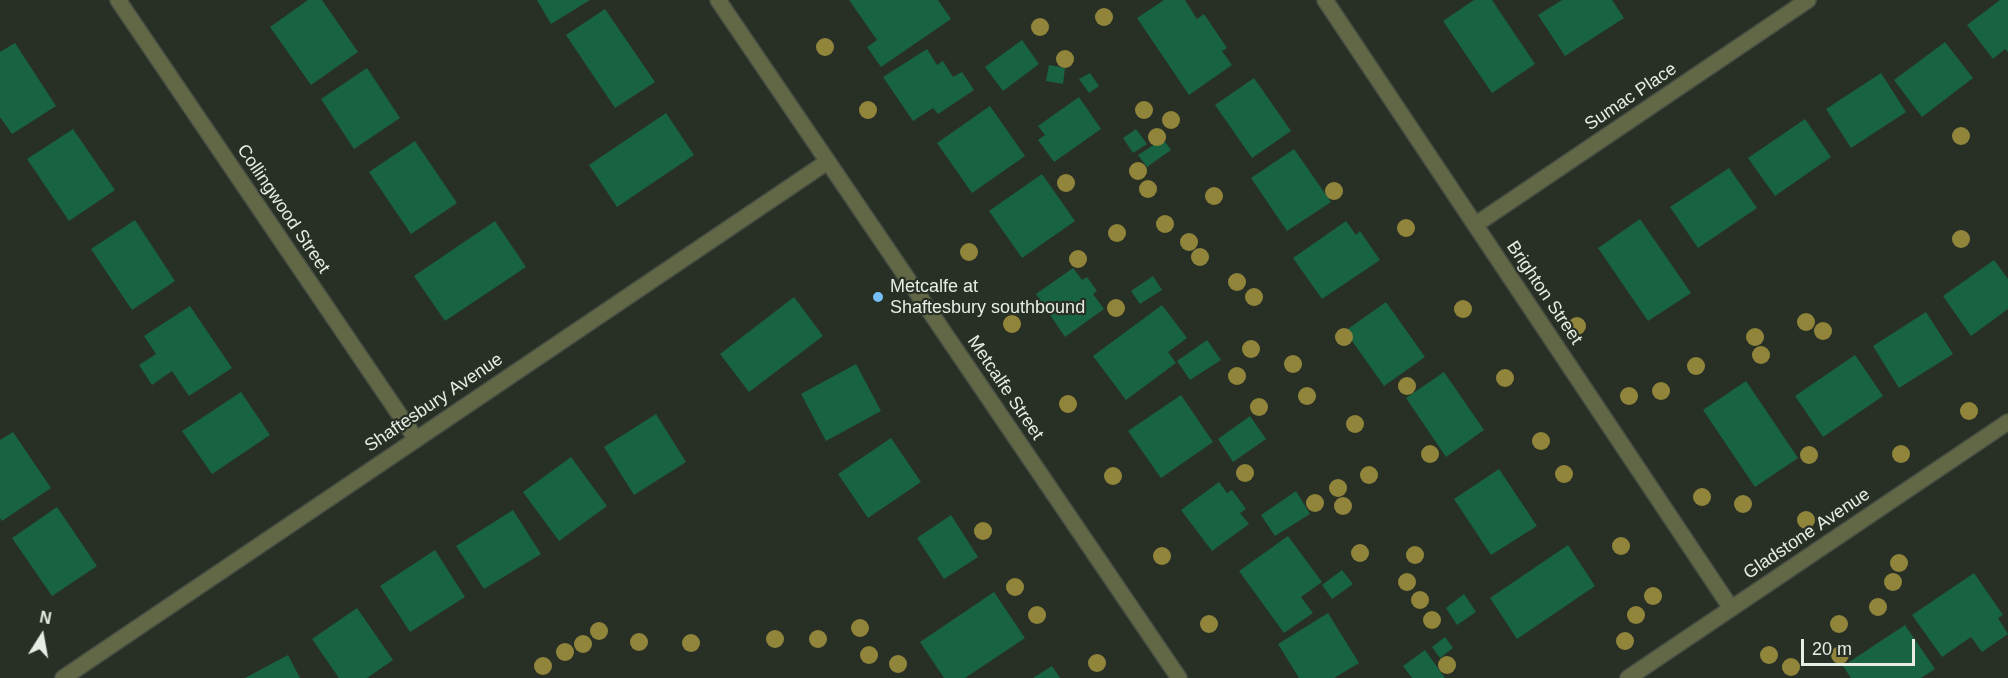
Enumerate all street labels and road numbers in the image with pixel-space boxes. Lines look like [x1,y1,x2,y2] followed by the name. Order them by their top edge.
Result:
[1581,58,1681,136] street label: Sumac Place
[232,140,334,278] street label: Collingwood Street
[1501,237,1587,349] street label: Brighton Street
[962,332,1048,444] street label: Metcalfe Street
[361,349,507,457] street label: Shaftesbury Avenue
[1740,484,1874,584] street label: Gladstone Avenue

